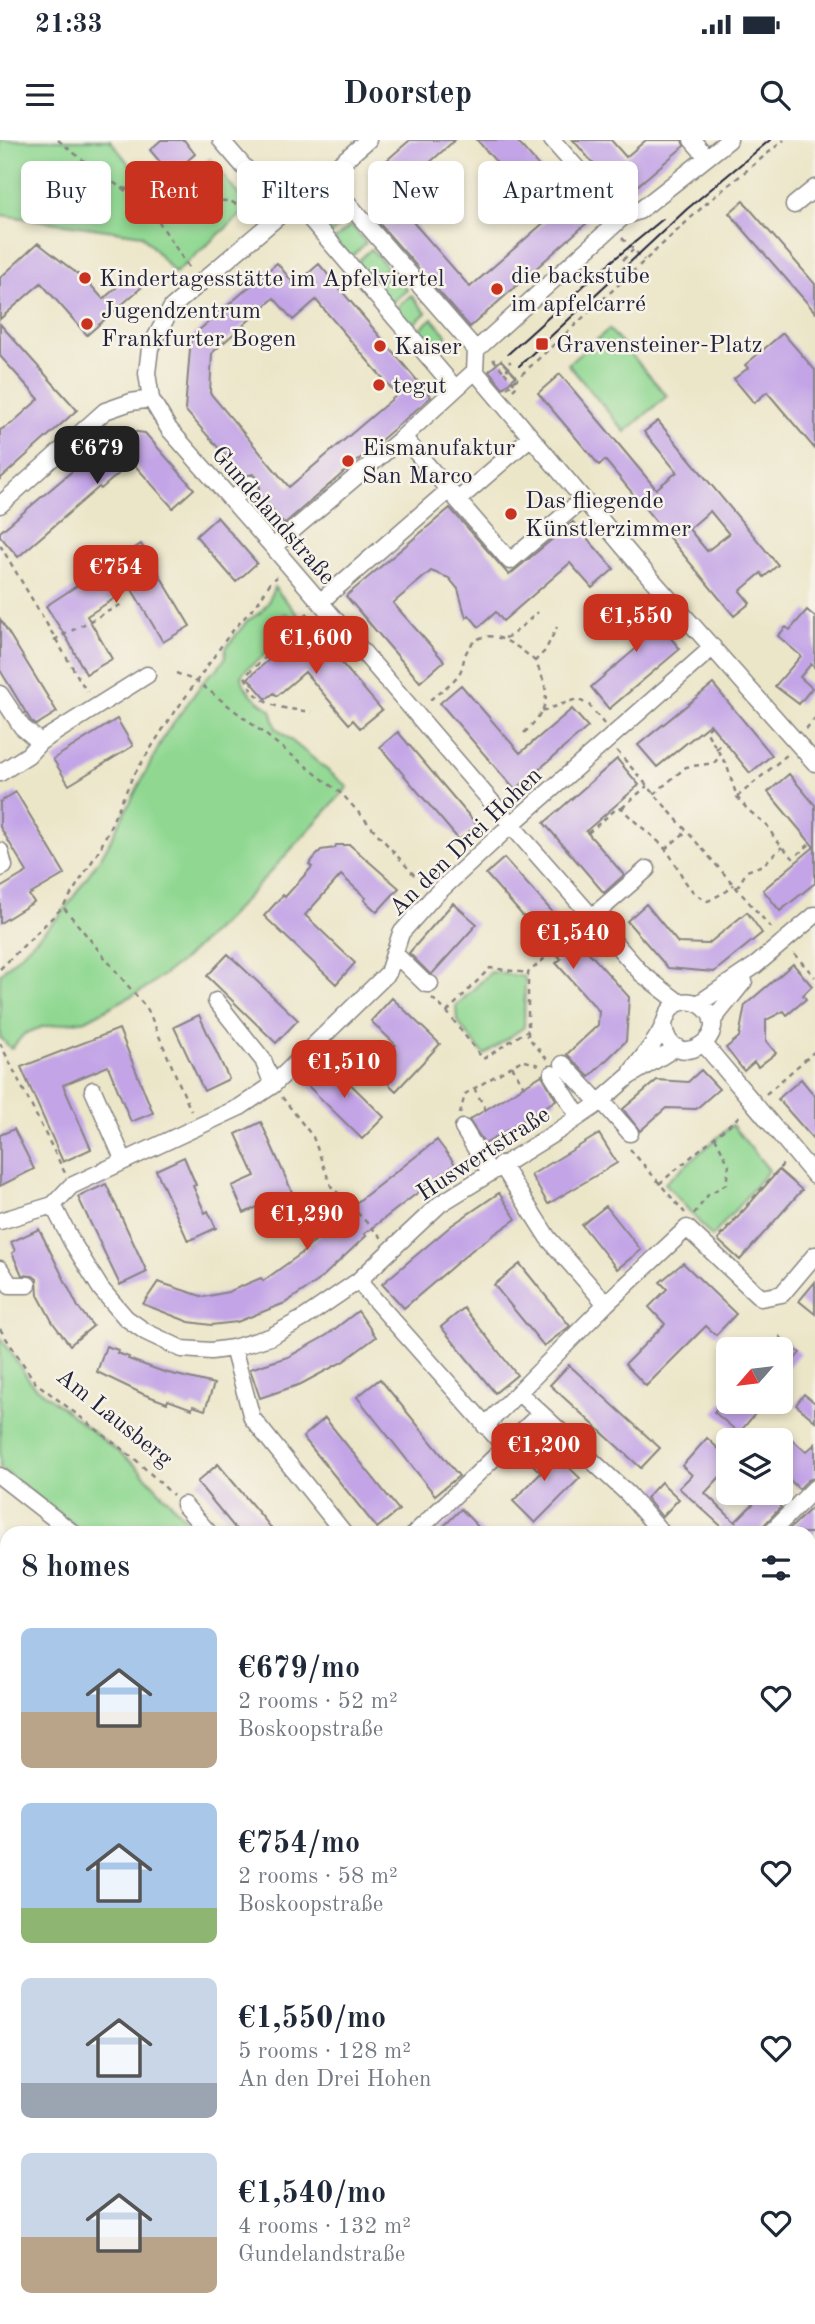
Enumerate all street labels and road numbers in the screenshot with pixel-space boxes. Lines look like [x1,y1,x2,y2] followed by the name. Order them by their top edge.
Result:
[206,443,339,590] street label: Gundelandstraße
[385,764,547,921] street label: An den Drei Hohen
[413,1103,555,1206] street label: Huswertstraße
[51,1365,176,1472] street label: Am Lausberg

